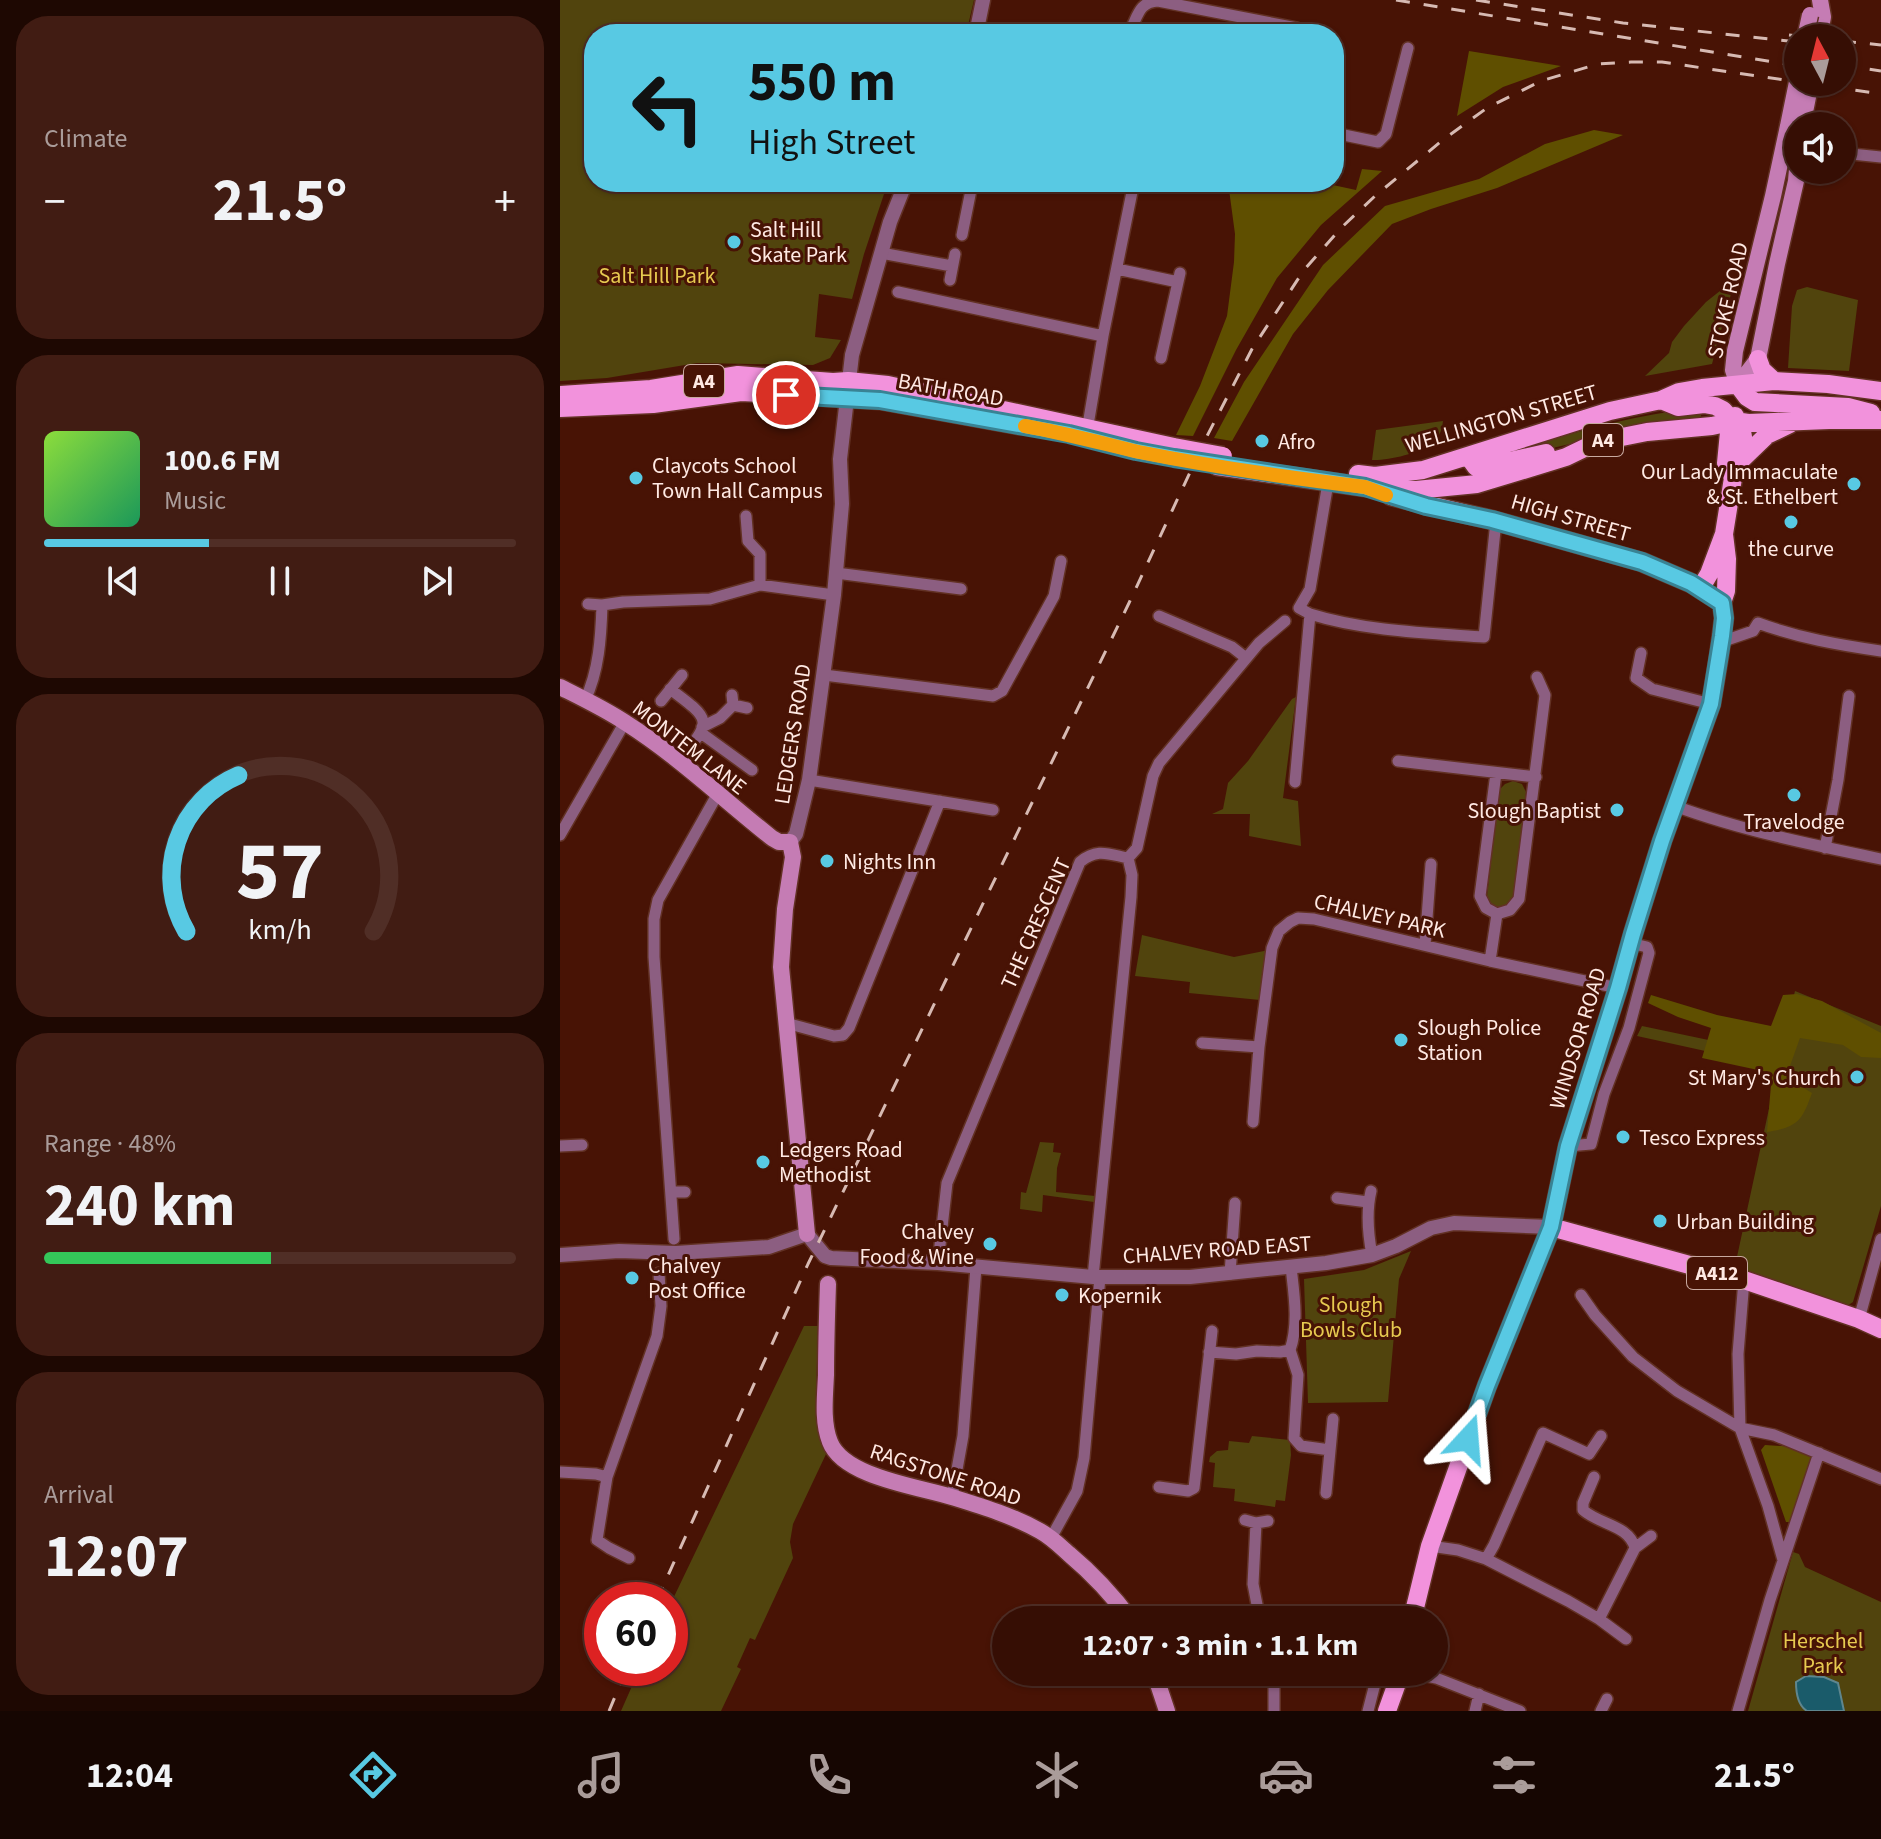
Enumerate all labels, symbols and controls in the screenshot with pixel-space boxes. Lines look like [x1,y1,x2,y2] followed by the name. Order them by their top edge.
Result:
[1784,24,1856,96] north arrow
[1784,24,1856,184] map controls
[748,43,896,122] text: 550 m
[616,56,720,160] icon: left
[1784,112,1856,184] button: sound
[748,117,915,168] text: High Street
[44,120,128,157] text: Climate
[213,159,347,244] text: 21.5°
[44,171,66,234] text: −
[494,171,516,234] text: +
[750,214,847,271] place label: Salt Hill Skate Park
[725,233,743,251] marker: Salt Hill Skate Park
[1699,239,1757,361] street label: STOKE ROAD
[599,260,715,292] park label: Salt Hill Park
[752,361,820,429] pin
[684,365,724,397] road number: A4
[896,365,1006,415] street label: BATH ROAD
[764,373,808,417] icon: arrive
[1401,376,1601,462] street label: WELLINGTON STREET
[1583,424,1623,456] road number: A4
[1278,426,1316,458] place label: Afro
[1253,432,1271,450] marker: Afro
[164,439,281,482] text: 100.6 FM
[652,450,823,507] place label: Claycots School Town Hall Campus
[1641,456,1839,513] place label: Our Lady Immaculate & St. Ethelbert
[627,469,645,487] marker: Claycots School Town Hall Campus
[1845,475,1863,493] marker: Our Lady Immaculate & St. Ethelbert
[164,482,226,519] text: Music
[1507,486,1634,550] street label: HIGH STREET
[1782,513,1800,531] marker: the curve
[1748,533,1834,565] place label: the curve
[101,559,145,603] icon: previous
[258,559,302,603] icon: pause
[415,559,459,603] icon: next
[766,662,820,807] street label: LEDGERS ROAD
[625,693,753,803] street label: MONTEM LANE
[1785,786,1803,804] marker: Travelodge
[1467,795,1602,827] place label: Slough Baptist
[1608,801,1626,819] marker: Slough Baptist
[1743,806,1845,838] place label: Travelodge
[236,812,324,930] text: 57
[843,846,936,878] place label: Nights Inn
[818,852,836,870] marker: Nights Inn
[993,852,1079,994] street label: THE CRESCENT
[1311,885,1449,947] street label: CHALVEY PARK
[248,910,312,950] text: km/h
[1541,964,1615,1113] street label: WINDSOR ROAD
[1417,1012,1541,1069] place label: Slough Police Station
[1392,1031,1410,1049] marker: Slough Police Station
[1688,1062,1841,1094] place label: St Mary's Church
[1848,1068,1866,1086] marker: St Mary's Church
[1639,1122,1765,1154] place label: Tesco Express
[44,1125,176,1162] text: Range · 48%
[1614,1128,1632,1146] marker: Tesco Express
[779,1134,903,1191] place label: Ledgers Road Methodist
[754,1153,772,1171] marker: Ledgers Road Methodist
[44,1164,235,1249] text: 240 km
[1676,1206,1814,1238] place label: Urban Building
[1651,1212,1669,1230] marker: Urban Building
[860,1216,975,1273] place label: Chalvey Food & Wine
[1122,1227,1313,1273] street label: CHALVEY ROAD EAST
[981,1235,999,1253] marker: Chalvey Food & Wine
[648,1250,746,1307] place label: Chalvey Post Office
[1687,1257,1747,1289] road number: A412
[623,1269,641,1287] marker: Chalvey Post Office
[1078,1280,1162,1312] place label: Kopernik
[1053,1286,1071,1304] marker: Kopernik
[1300,1289,1402,1346] park label: Slough Bowls Club
[1426,1397,1510,1481] position arrow
[866,1435,1026,1515] street label: RAGSTONE ROAD
[44,1476,114,1513] text: Arrival
[44,1515,189,1600] text: 12:07
[584,1582,688,1686] speed limit sign: 60
[1082,1624,1358,1667] text: 12:07 · 3 min · 1.1 km
[1783,1625,1863,1682] park label: Herschel Park
[345,1747,401,1803] icon: directions
[573,1747,629,1803] icon: music
[801,1747,857,1803] icon: phone
[1029,1747,1085,1803] icon: climate
[1258,1747,1314,1803] icon: car
[1486,1747,1542,1803] icon: filters
[86,1750,173,1801] text: 12:04
[1714,1750,1795,1801] text: 21.5°

